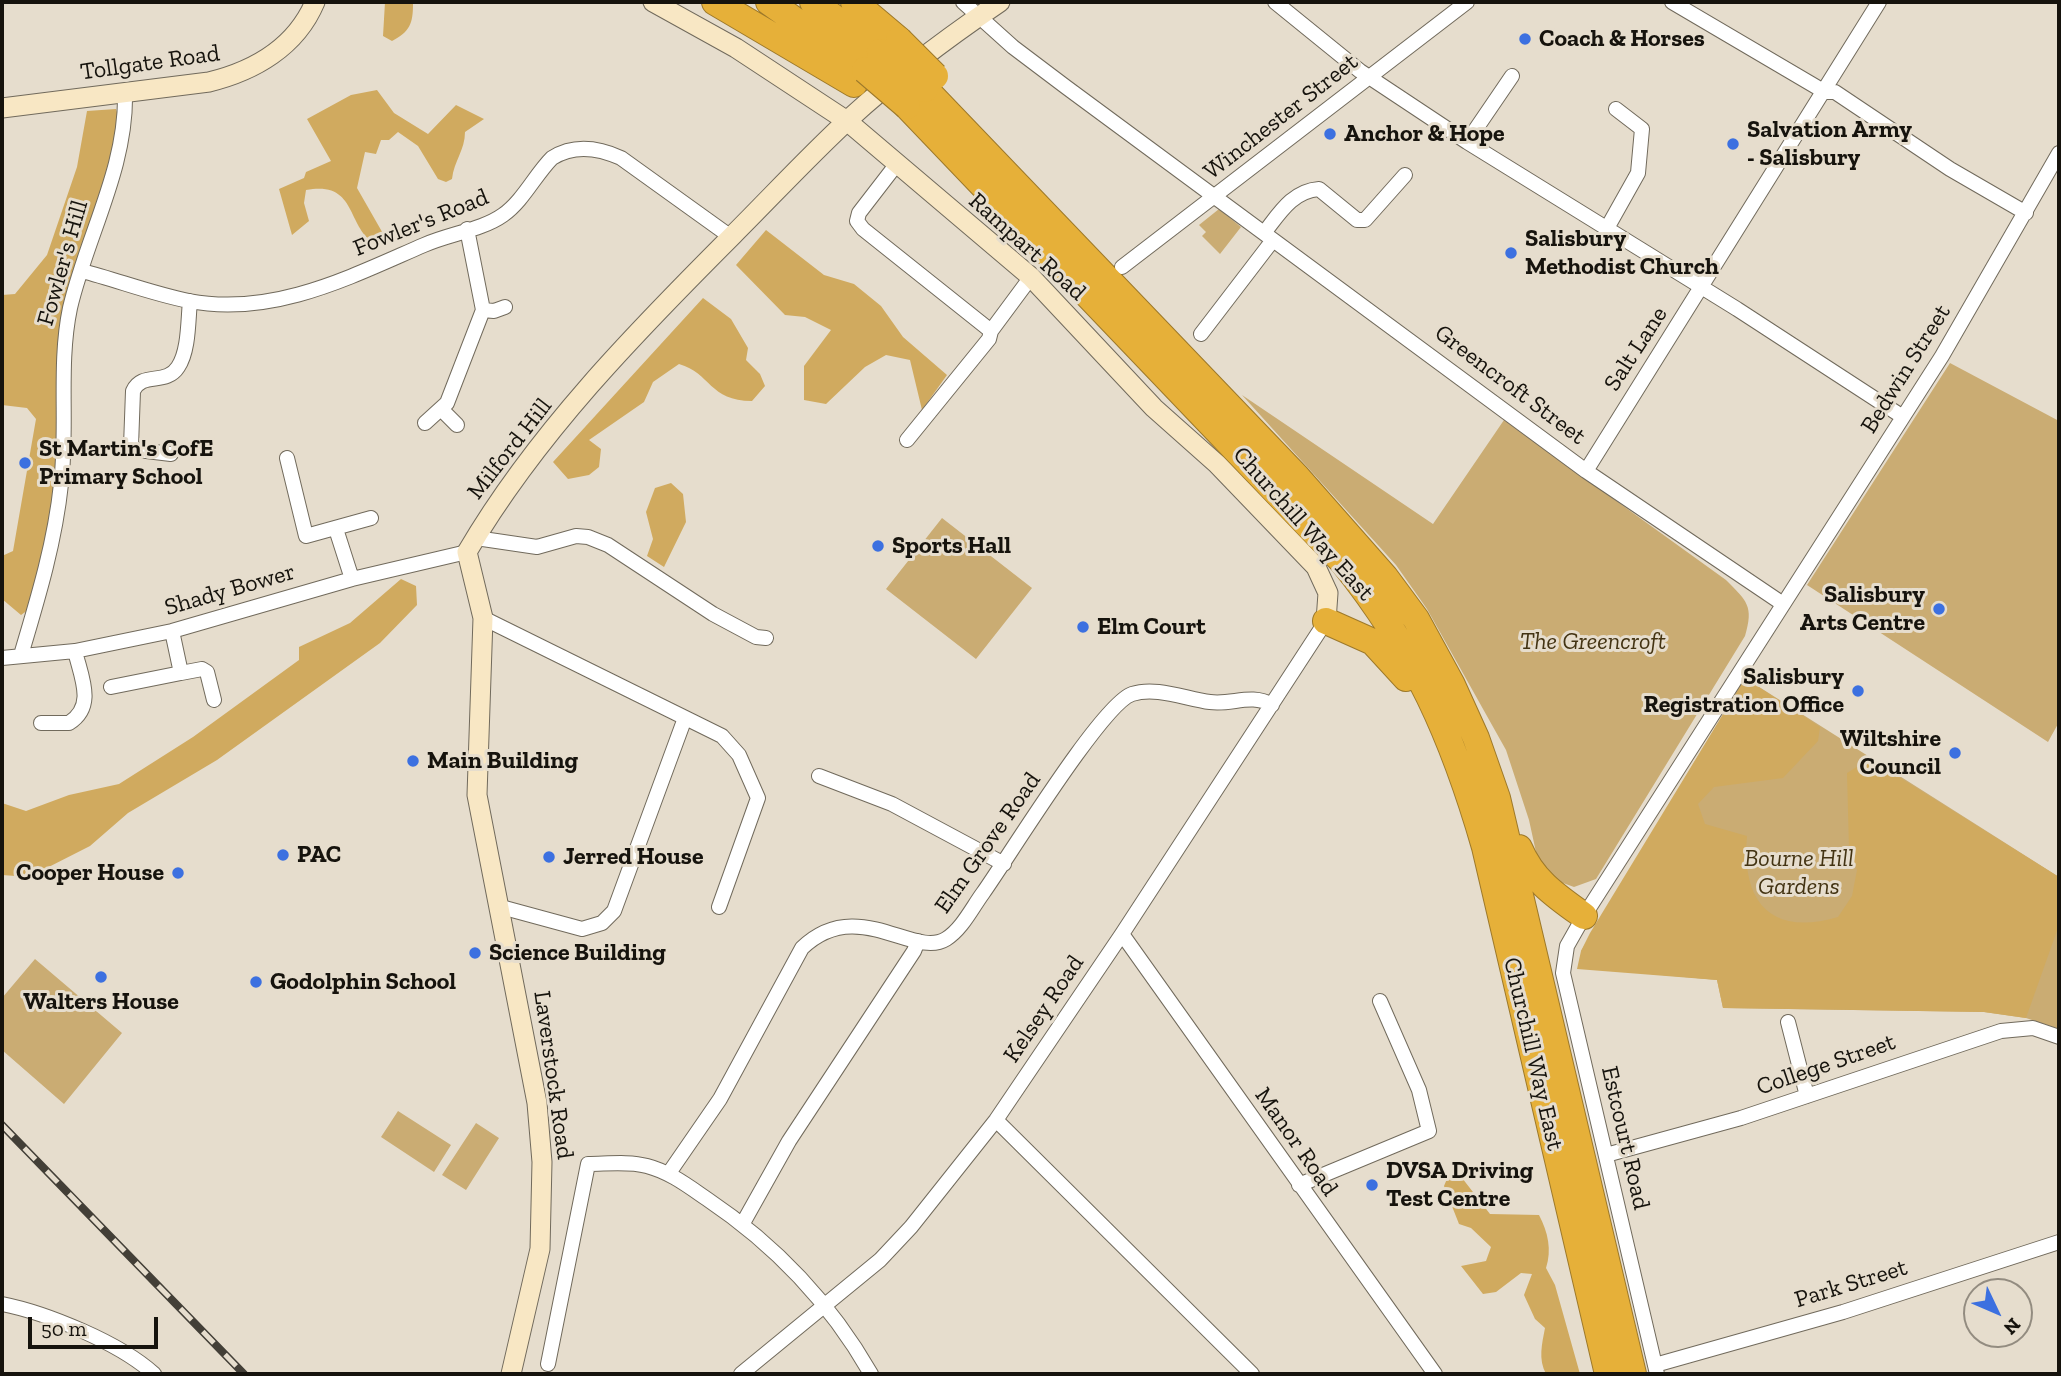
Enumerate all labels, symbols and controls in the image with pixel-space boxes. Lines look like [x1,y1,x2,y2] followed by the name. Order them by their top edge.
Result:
[1539,25,1705,53] place label: Coach & Horses
[1517,31,1533,47] marker: Coach & Horses
[78,39,222,87] street label: Tollgate Road
[1198,48,1364,186] street label: Winchester Street
[1747,116,1912,172] place label: Salvation Army - Salisbury
[1344,120,1505,148] place label: Anchor & Hope
[1322,126,1338,142] marker: Anchor & Hope
[1725,136,1741,152] marker: Salvation Army - Salisbury
[349,183,493,263] street label: Fowler's Road
[962,187,1092,307] street label: Rampart Road
[31,197,95,329] street label: Fowler's Hill
[1525,225,1719,281] place label: Salisbury Methodist Church
[1503,245,1519,261] marker: Salisbury Methodist Church
[1855,299,1957,439] street label: Bedwin Street
[1598,301,1674,397] street label: Salt Lane
[1429,319,1591,451] street label: Greencroft Street
[462,393,558,505] street label: Milford Hill
[39,435,214,491] place label: St Martin's CofE Primary School
[1226,441,1380,607] street label: Churchill Way East
[17,455,33,471] marker: St Martin's CofE Primary School
[892,532,1011,560] place label: Sports Hall
[870,538,886,554] marker: Sports Hall
[161,558,299,622] street label: Shady Bower
[1800,581,1925,637] place label: Salisbury Arts Centre
[1931,601,1947,617] marker: Salisbury Arts Centre
[1097,613,1206,641] place label: Elm Court
[1075,619,1091,635] marker: Elm Court
[1520,628,1666,656] park label: The Greencroft
[1644,663,1844,719] place label: Salisbury Registration Office
[1850,683,1866,699] marker: Salisbury Registration Office
[1840,725,1941,781] place label: Wiltshire Council
[1947,745,1963,761] marker: Wiltshire Council
[427,747,578,775] place label: Main Building
[405,753,421,769] marker: Main Building
[929,767,1047,919] street label: Elm Grove Road
[297,841,341,869] place label: PAC
[563,843,703,871] place label: Jerred House
[1744,845,1854,901] park label: Bourne Hill Gardens
[275,847,291,863] marker: PAC
[541,849,557,865] marker: Jerred House
[16,859,164,887] place label: Cooper House
[170,865,186,881] marker: Cooper House
[489,939,666,967] place label: Science Building
[467,945,483,961] marker: Science Building
[998,950,1090,1068] street label: Kelsey Road
[1497,955,1569,1153] street label: Churchill Way East
[270,968,456,996] place label: Godolphin School
[93,969,109,985] marker: Walters House
[248,974,264,990] marker: Godolphin School
[23,988,179,1016] place label: Walters House
[527,989,579,1161] street label: Laverstock Road
[1753,1028,1899,1102] street label: College Street
[1594,1063,1656,1213] street label: Estcourt Road
[1248,1082,1344,1202] street label: Manor Road
[1386,1157,1533,1213] place label: DVSA Driving Test Centre
[1364,1177,1380,1193] marker: DVSA Driving Test Centre
[1791,1253,1911,1315] street label: Park Street
[1963,1278,2033,1348] north arrow
[32,1302,161,1346] scale bar
[1999,1313,2025,1340] text: N
[41,1316,87,1341] text: 50 m

